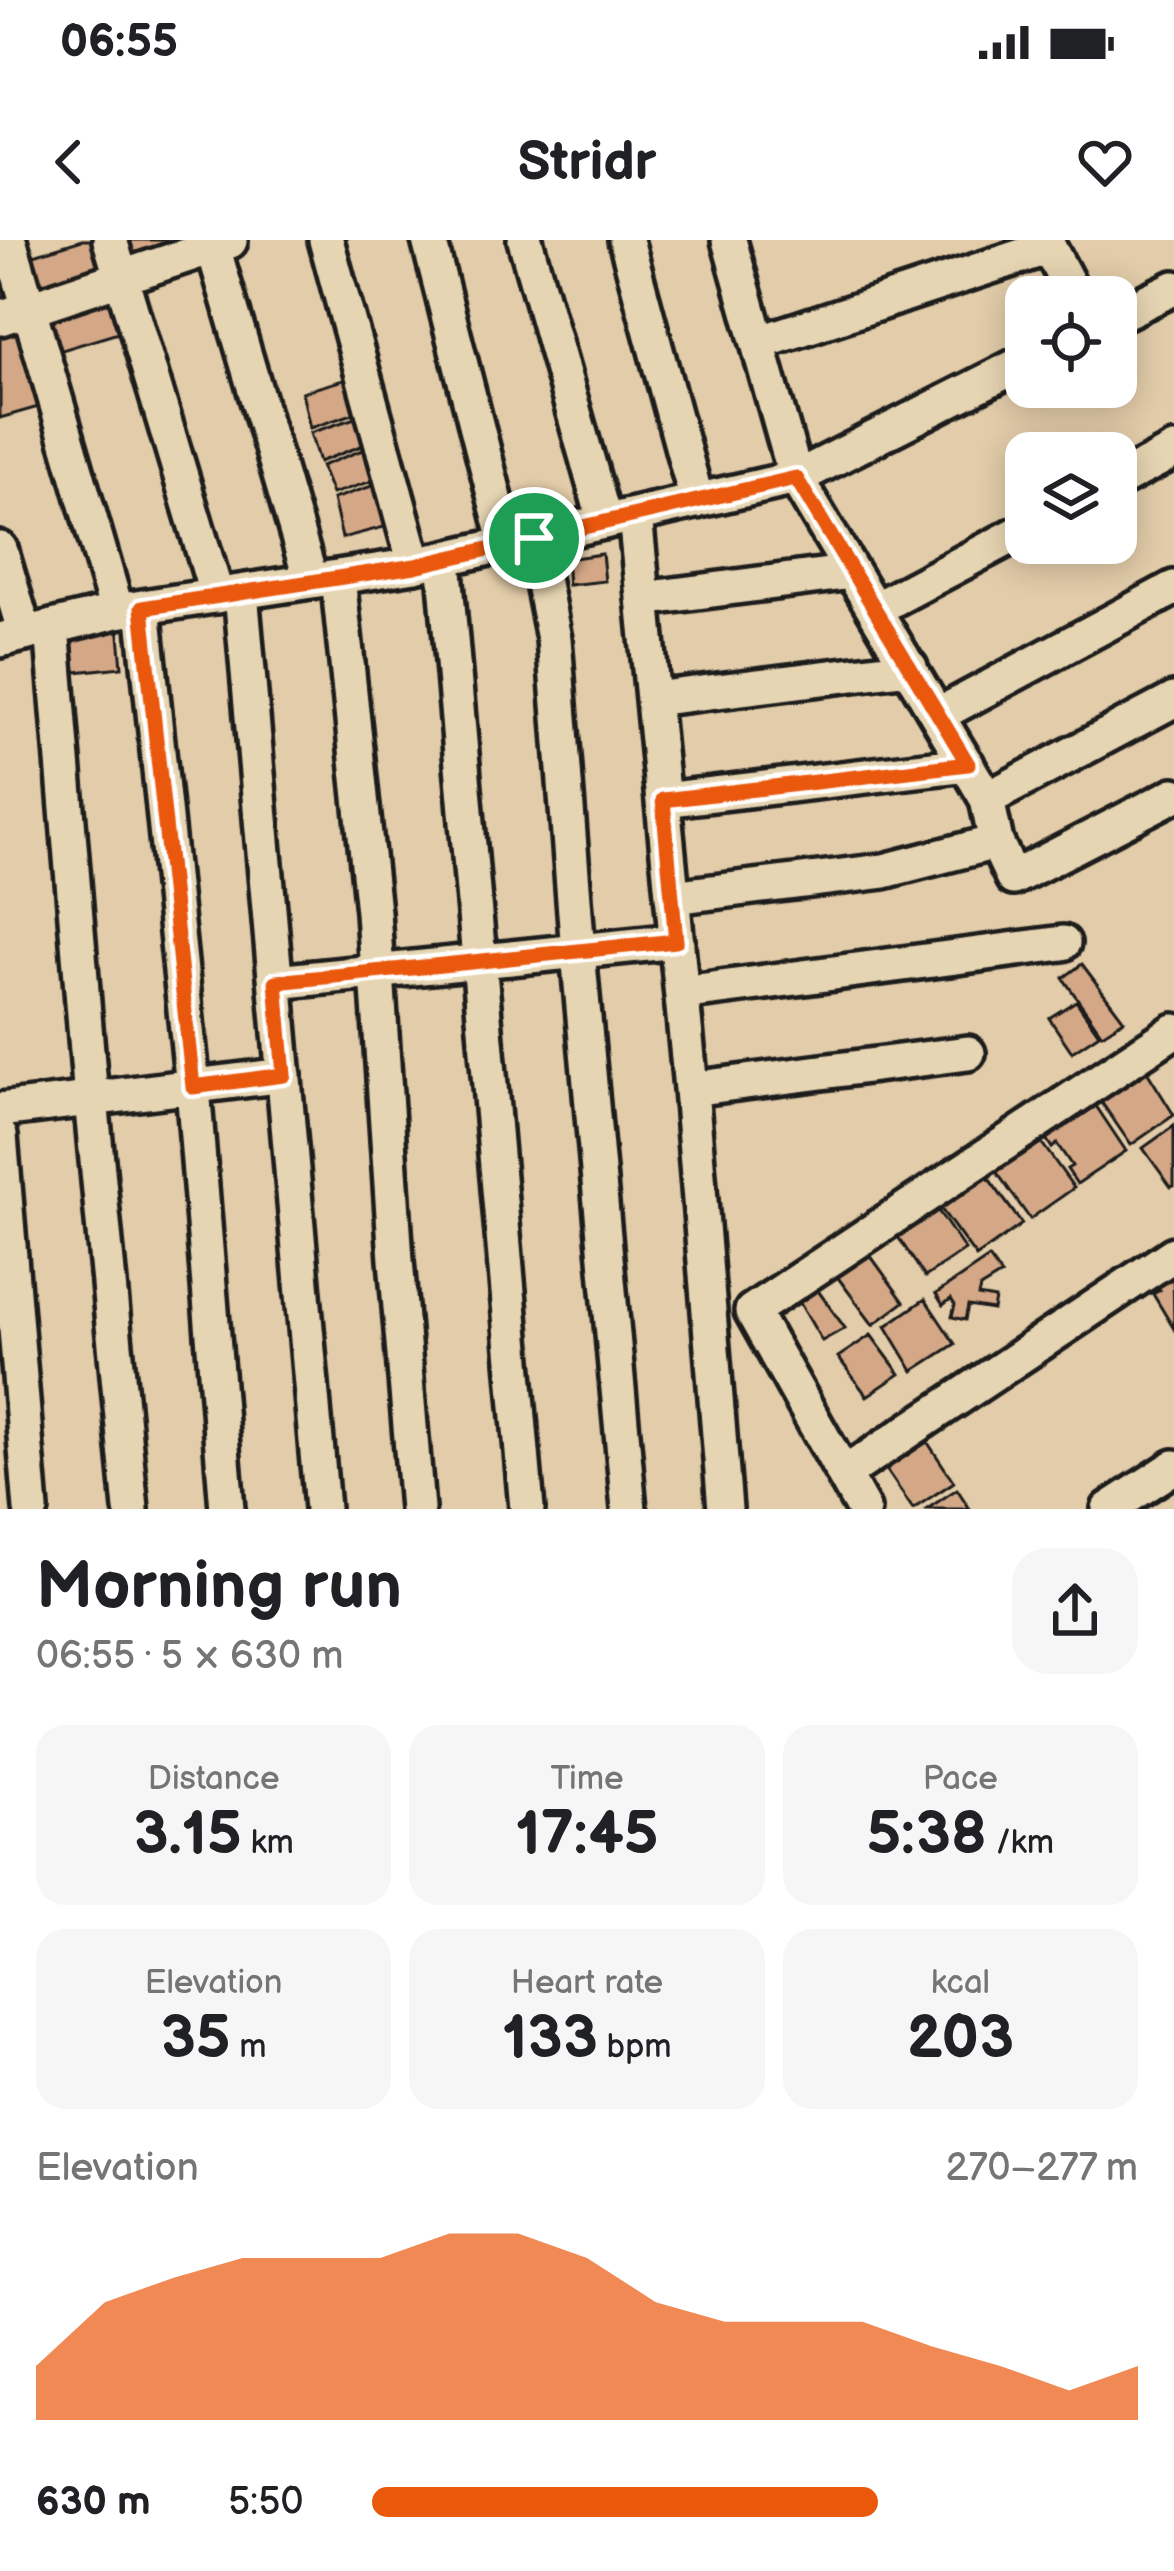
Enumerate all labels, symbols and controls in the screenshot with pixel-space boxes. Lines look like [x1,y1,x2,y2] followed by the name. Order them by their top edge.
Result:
[60,15,178,70] text: 06:55
[36,129,102,195] icon: back
[1072,129,1138,195] icon: heart
[518,130,656,195] text: Stridr
[1005,276,1137,564] map controls
[1005,276,1137,408] button: locate
[1005,432,1137,564] button: layers
[483,487,585,589] pin
[501,505,567,571] icon: arrive
[36,1548,402,1627] text: Morning run
[1012,1548,1138,1674] button: share
[36,1633,344,1680] text: 06:55 · 5 × 630 m
[148,1759,280,1799] text: Distance
[550,1759,624,1799] text: Time
[923,1759,998,1799] text: Pace
[133,1799,242,1871] text: 3.15
[516,1799,658,1871] text: 17:45
[867,1799,987,1871] text: 5:38
[242,1823,294,1863] text: km
[987,1823,1054,1863] text: /km
[145,1963,282,2003] text: Elevation
[511,1963,663,2003] text: Heart rate
[931,1963,990,2003] text: kcal
[161,2003,230,2075] text: 35
[502,2003,598,2075] text: 133
[907,2003,1014,2075] text: 203
[230,2027,267,2067] text: m
[598,2027,672,2067] text: bpm
[36,2145,199,2192] text: Elevation
[945,2145,1138,2192] text: 270–277 m
[36,2479,151,2526] text: 630 m
[228,2479,304,2526] text: 5:50

